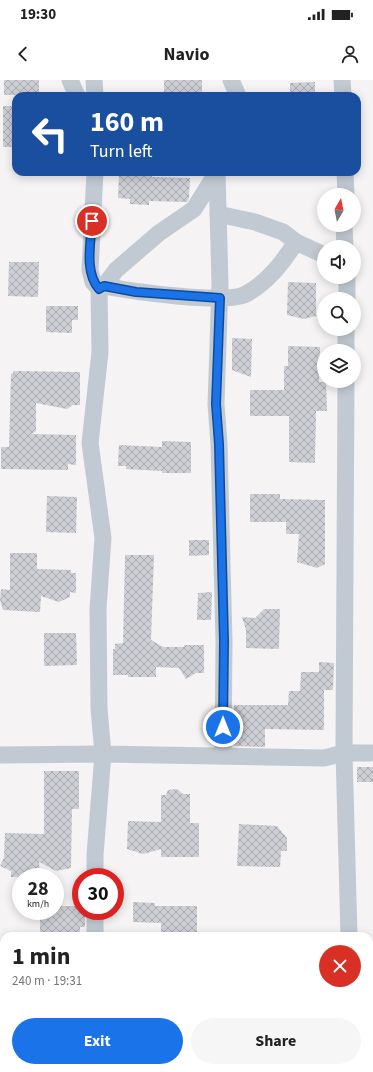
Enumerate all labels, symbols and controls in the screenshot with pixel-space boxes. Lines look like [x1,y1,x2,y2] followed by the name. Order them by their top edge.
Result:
[20,4,56,25] text: 19:30
[164,42,209,67] text: Navio
[12,43,34,65] icon: back
[339,43,361,65] icon: person
[90,102,164,142] text: 160 m
[24,108,76,160] icon: left
[90,139,152,164] text: Turn left
[317,188,361,232] north arrow
[317,188,361,388] map controls
[75,204,109,238] pin
[81,210,103,232] icon: arrive
[317,240,361,284] button: sound
[317,292,361,336] button: search
[317,344,361,388] button: layers
[202,706,244,748] position arrow
[72,868,124,920] speed limit sign: 30
[27,875,49,903] text: 28
[27,897,49,911] text: km/h
[12,939,70,974] text: 1 min
[319,945,361,987] button: close
[12,972,82,990] text: 240 m · 19:31
[12,1018,183,1064] button: Exit
[191,1018,361,1064] button: Share

